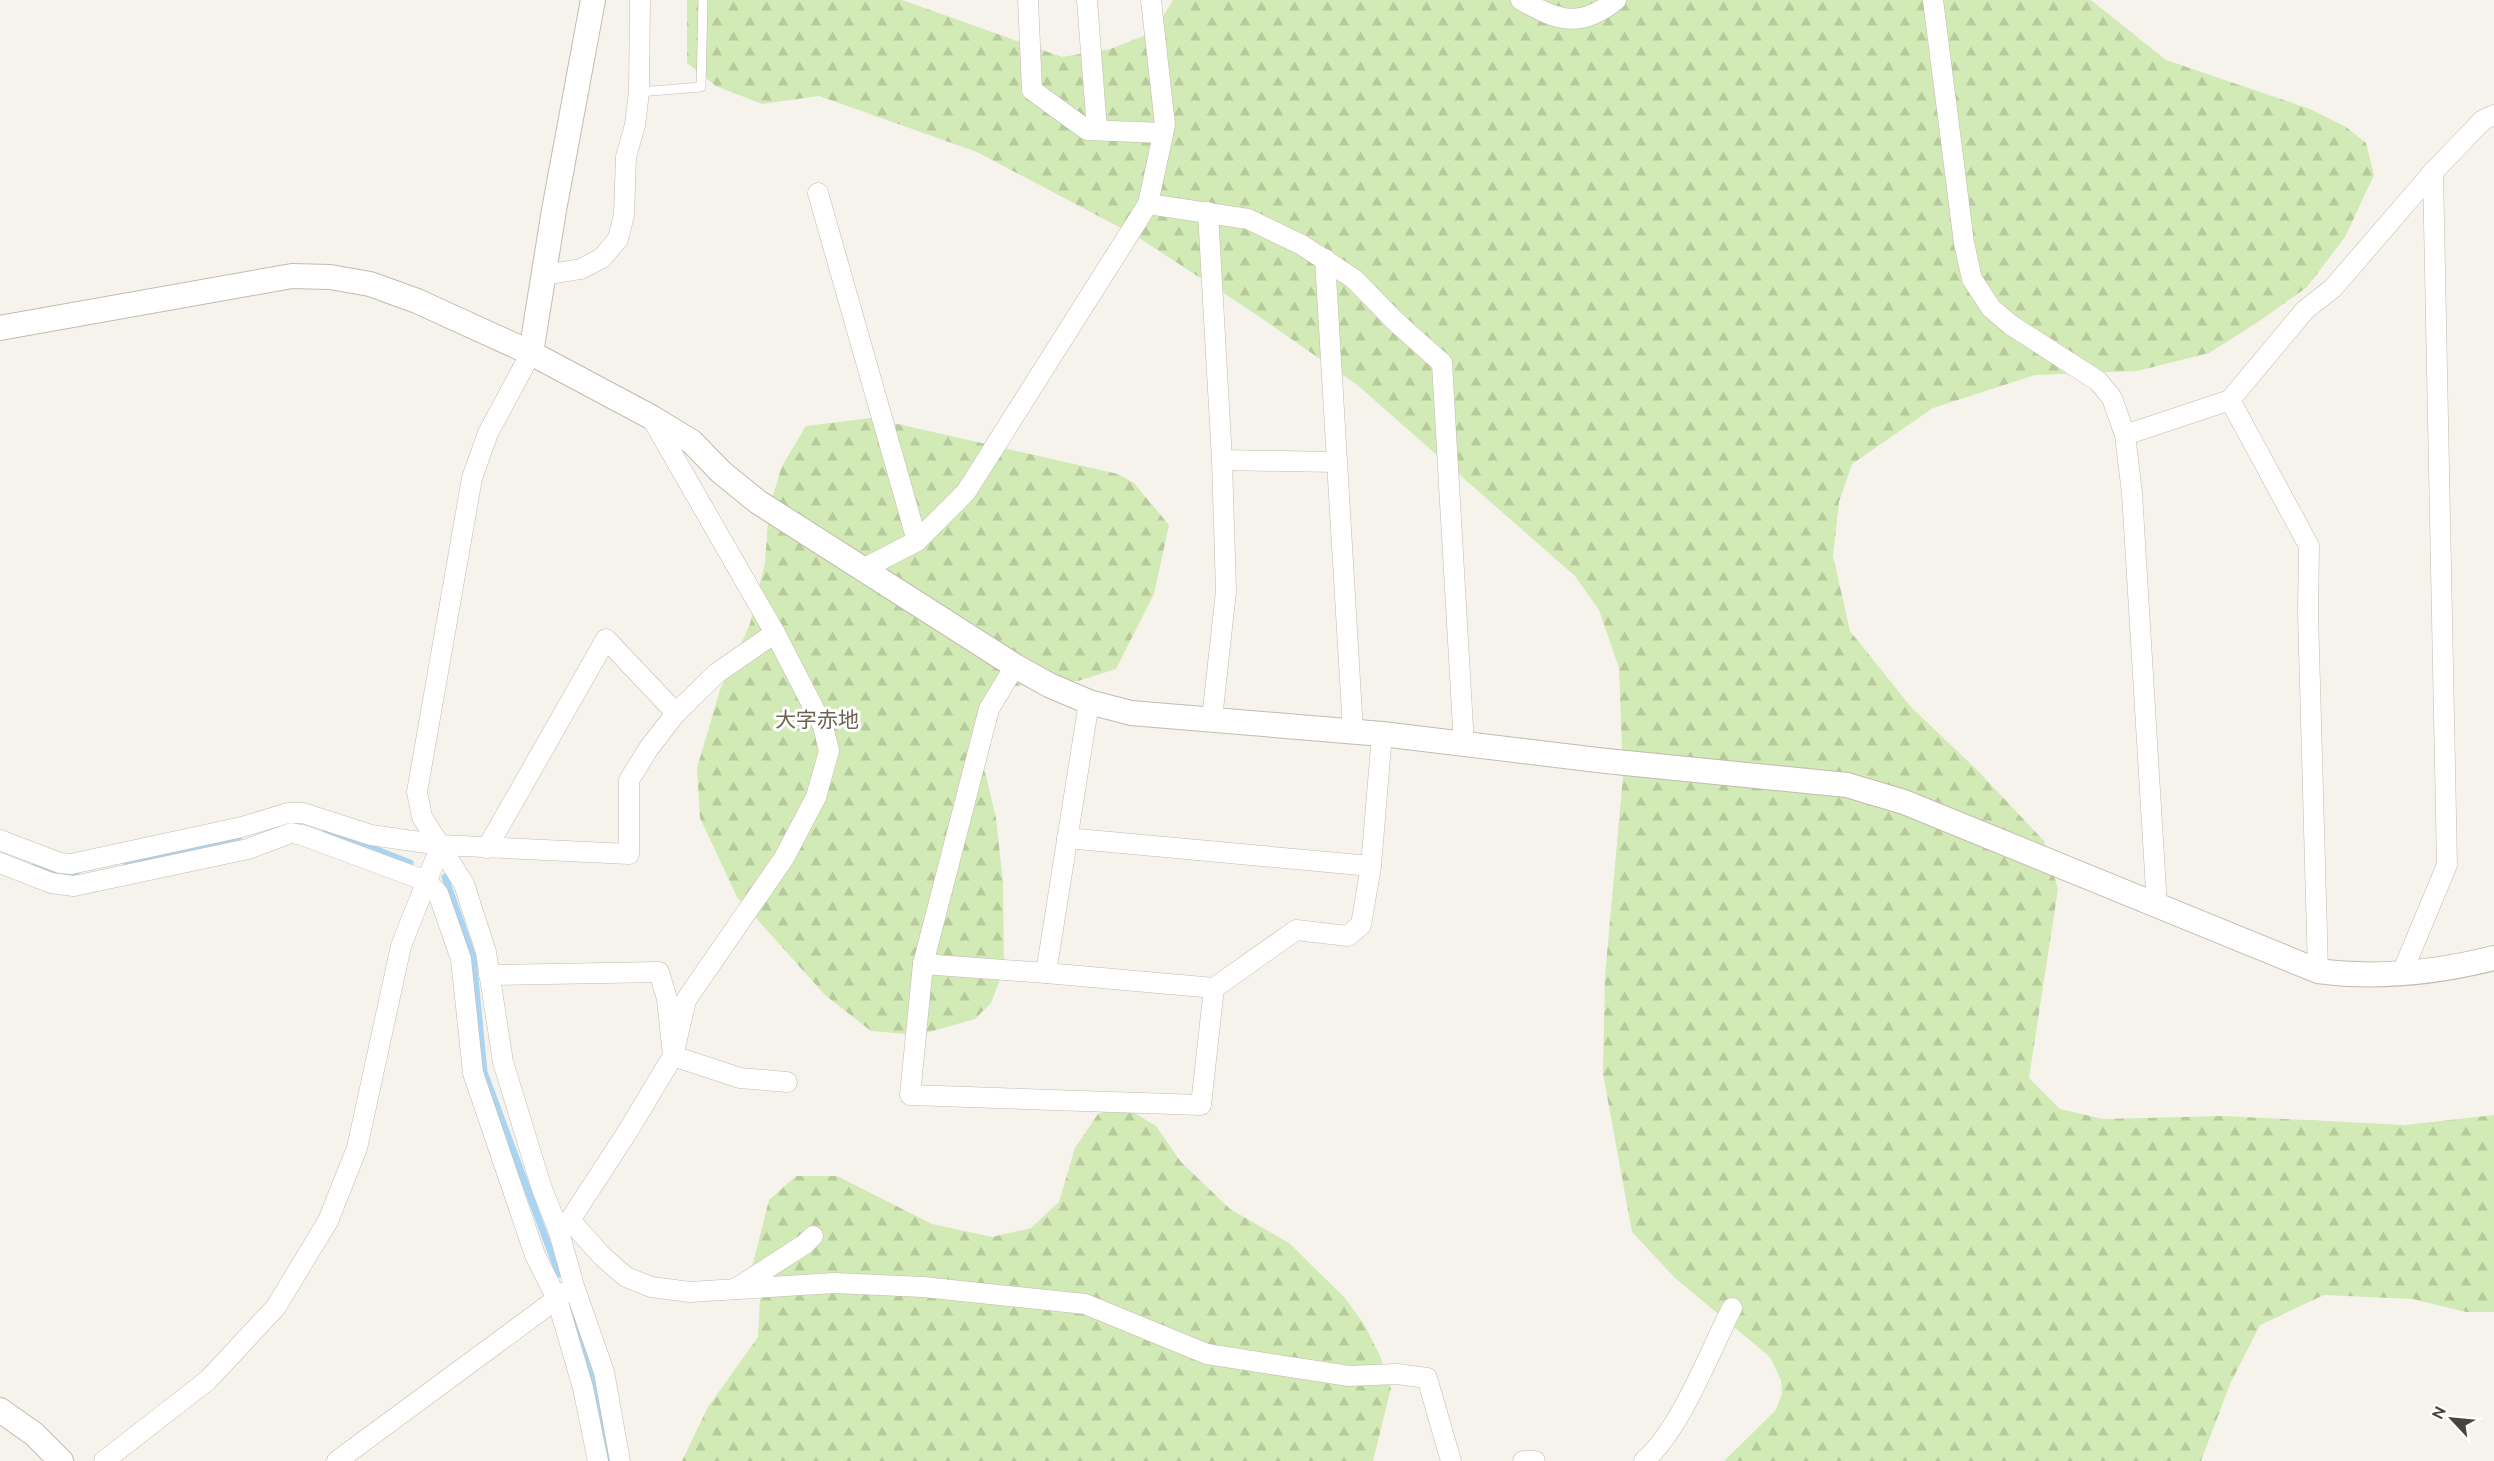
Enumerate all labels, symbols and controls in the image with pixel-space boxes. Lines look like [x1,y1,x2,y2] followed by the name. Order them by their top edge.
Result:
[775,707,859,731] district label: 大字赤地
[2422,1389,2482,1449] north arrow
[2428,1403,2449,1422] text: N

